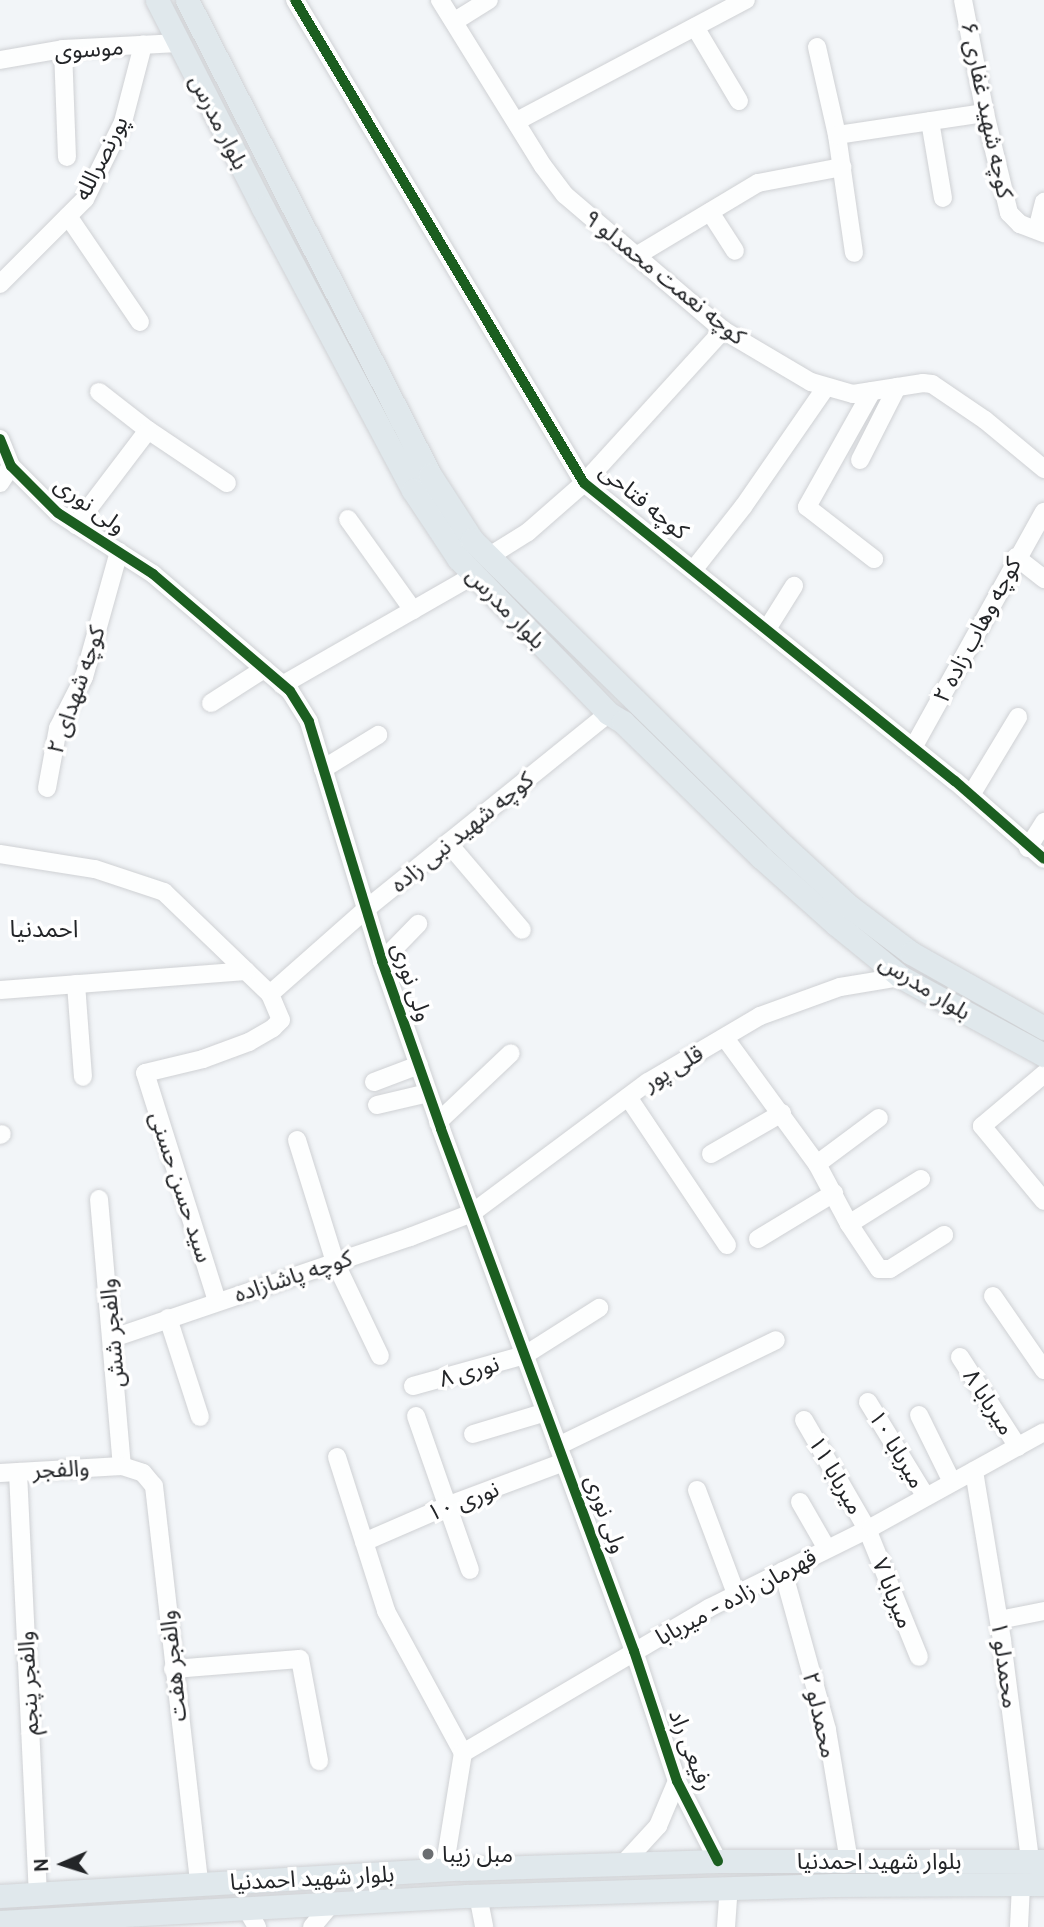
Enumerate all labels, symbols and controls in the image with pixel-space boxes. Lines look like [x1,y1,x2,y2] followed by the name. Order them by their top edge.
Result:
[955,19,1019,201] street label: کوچه شهید غفاری ۶
[53,33,125,65] street label: موسوی
[183,70,255,174] street label: بلوار مدرس
[68,111,134,205] street label: پورنصرالله
[579,204,751,350] street label: کوچه نعمت محمدلو ۹
[594,457,694,545] street label: کوچه فتاحی
[49,470,131,540] street label: ولی نوری
[927,553,1027,707] street label: کوچه وهاب زاده ۲
[460,561,552,655] street label: بلوار مدرس
[41,622,111,758] street label: کوچه شهدای ۲
[385,766,539,898] street label: کوچه شهید نبی زاده
[10,915,78,943] district label: احمدنیا
[386,939,438,1025] street label: ولی نوری
[874,948,976,1026] street label: بلوار مدرس
[638,1039,708,1097] street label: قلی پور
[144,1108,218,1266] street label: سید حسن حسنی
[231,1244,355,1308] street label: کوچه پاشازاده
[93,1277,131,1389] street label: والفجر شش
[436,1349,502,1393] street label: نوری ۸
[958,1364,1020,1440] street label: میربابا ۸
[863,1405,931,1493] street label: میربابا ۱۰
[802,1431,870,1519] street label: میربابا ۱۱
[32,1454,90,1484] street label: والفجر
[579,1471,633,1557] street label: ولی نوری
[423,1475,503,1527] street label: نوری ۱۰
[651,1543,821,1651] street label: قهرمان زاده - میربابا
[867,1554,919,1632] street label: میربابا ۷
[153,1609,193,1723] street label: والفجر هفت
[985,1620,1025,1710] street label: محمدلو ۱
[11,1630,45,1736] street label: والفجر پنجم
[797,1669,843,1761] street label: محمدلو ۲
[663,1705,719,1795] street label: رفیعی راد
[28,1829,98,1899] north arrow
[442,1840,513,1868] place label: مبل زیبا
[420,1846,436,1862] marker: مبل زیبا
[797,1847,961,1875] street label: بلوار شهید احمدنیا
[30,1858,53,1872] text: N
[229,1860,395,1896] street label: بلوار شهید احمدنیا

